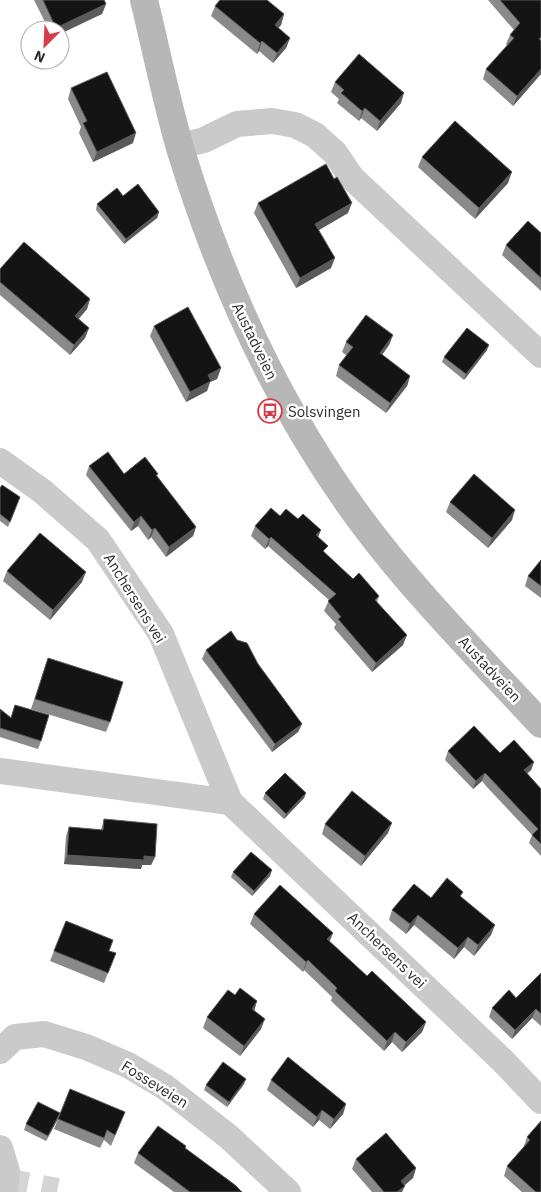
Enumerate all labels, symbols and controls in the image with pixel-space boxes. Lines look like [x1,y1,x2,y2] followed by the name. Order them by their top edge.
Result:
[20,20,70,70] north arrow
[31,47,48,67] text: N
[228,299,282,383] street label: Austadveien
[257,398,283,424] bus stop icon: Solsvingen
[288,402,361,421] place label: Solsvingen
[100,550,170,646] street label: Anchersens vei
[455,632,525,706] street label: Austadveien
[344,908,430,992] street label: Anchersens vei
[118,1056,192,1112] street label: Fosseveien

